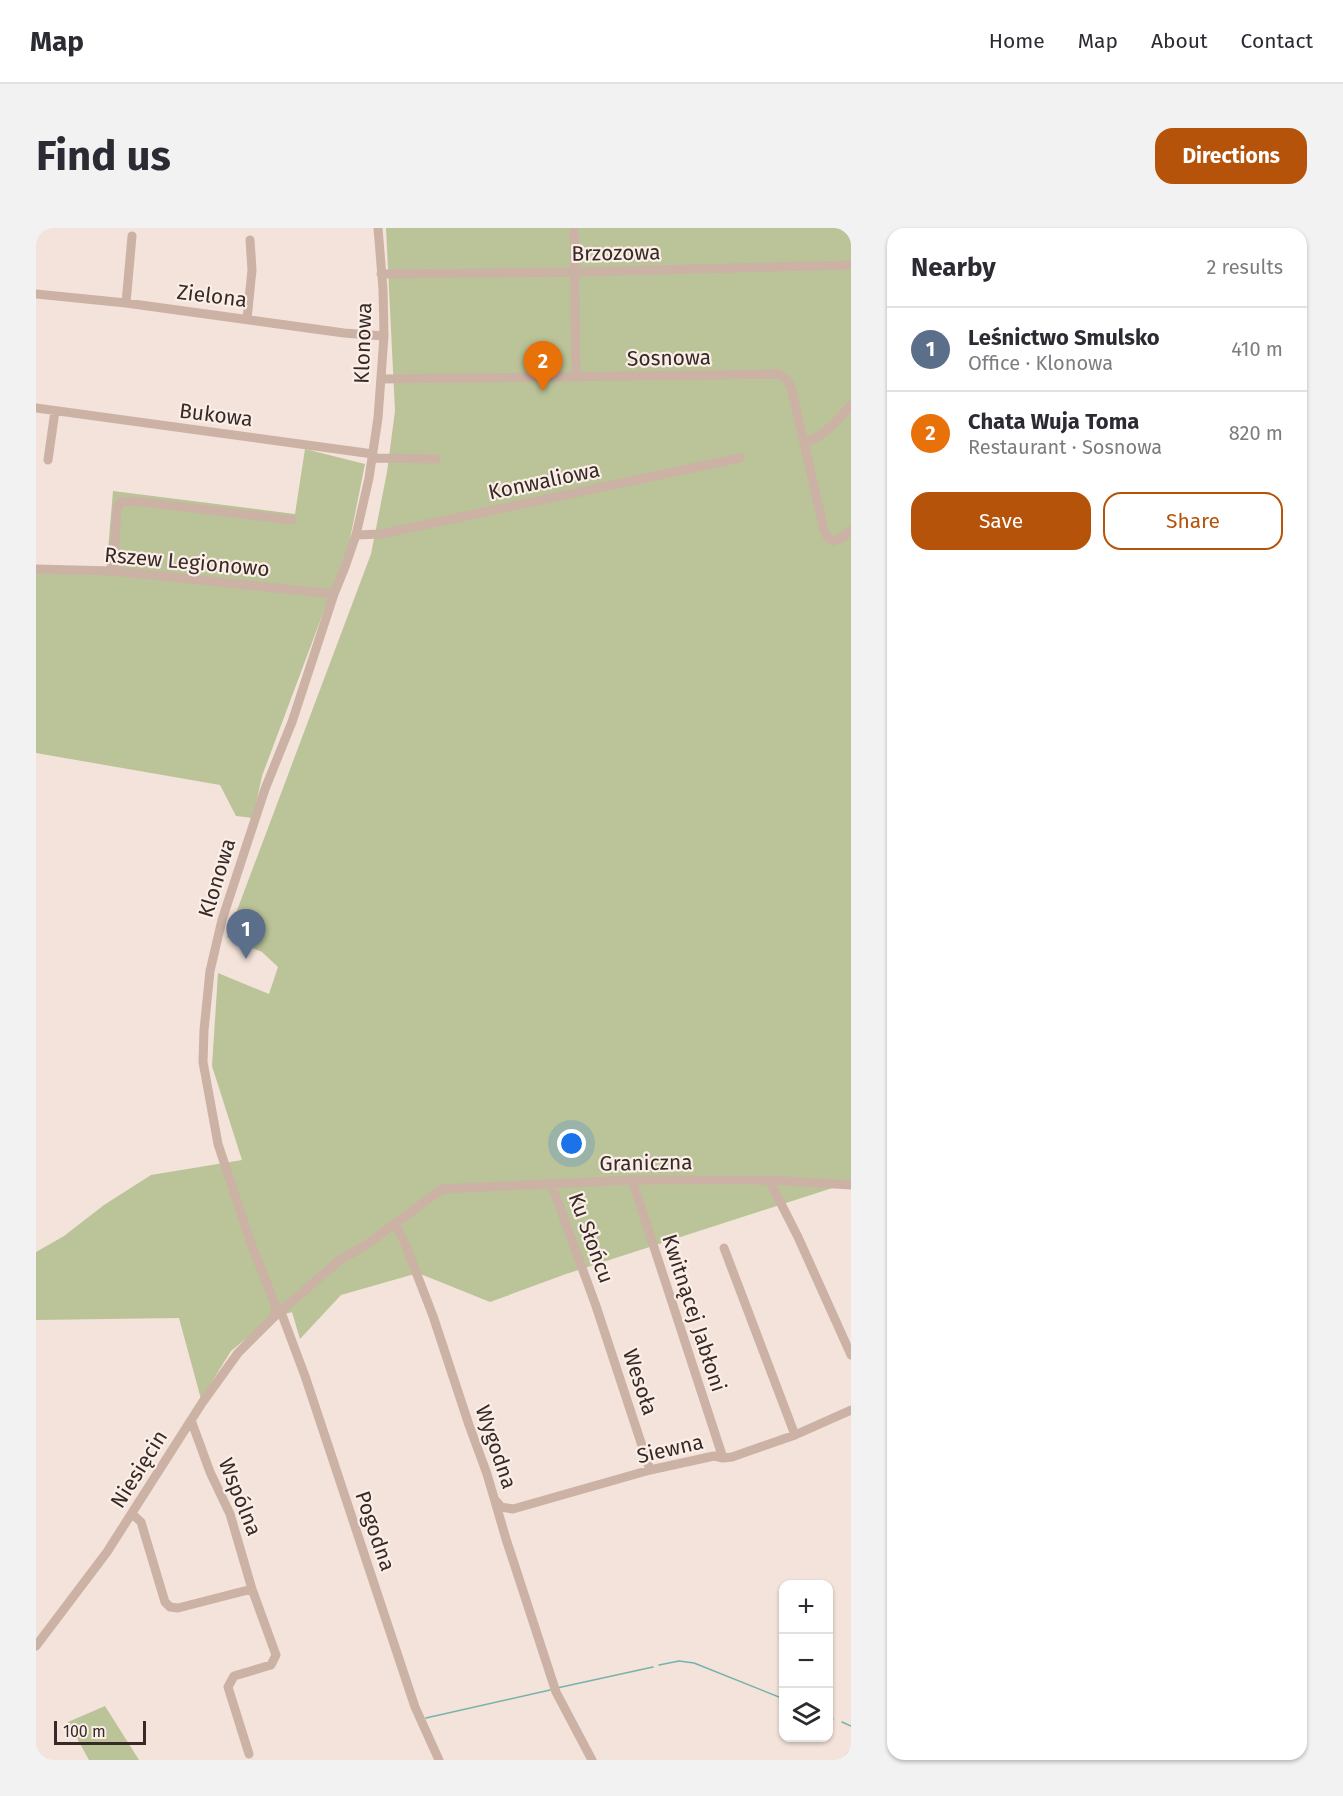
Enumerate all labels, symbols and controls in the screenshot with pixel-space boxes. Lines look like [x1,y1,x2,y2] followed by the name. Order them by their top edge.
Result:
[30,25,84,58] text: Map
[989,28,1045,54] text: Home
[1078,28,1118,54] text: Map
[1151,28,1208,54] text: About
[1241,28,1313,54] text: Contact
[1155,128,1307,184] button: Directions
[36,131,171,181] text: Find us
[571,239,661,267] street label: Brzozowa
[911,252,996,283] text: Nearby
[1206,255,1283,279] text: 2 results
[175,279,249,313] street label: Zielona
[349,302,377,384] street label: Klonowa
[968,324,1160,351] text: Leśnictwo Smulsko
[926,337,935,361] text: 1
[1231,337,1283,361] text: 410 m
[524,342,562,391] pin: 2
[627,344,711,372] street label: Sosnowa
[968,351,1113,375] text: Office · Klonowa
[178,398,254,432] street label: Bukowa
[968,408,1139,435] text: Chata Wuja Toma
[925,421,936,445] text: 2
[1229,421,1283,445] text: 820 m
[968,435,1162,459] text: Restaurant · Sosnowa
[486,457,602,505] street label: Konwaliowa
[911,492,1091,550] button: Save
[1103,492,1283,550] button: Share
[103,542,271,582] street label: Rszew Legionowo
[193,835,241,921] street label: Klonowa
[226,910,266,959] pin: 1
[557,1129,586,1158] your location
[599,1149,693,1177] street label: Graniczna
[563,1189,619,1287] street label: Ku Słońcu
[656,1231,732,1395] street label: Kwitnącej Jabłoni
[617,1345,663,1419] street label: Wesoła
[470,1402,522,1492] street label: Wygodna
[105,1425,173,1513] street label: Niesięcin
[634,1429,706,1469] street label: Siewna
[213,1454,267,1540] street label: Wspólna
[349,1488,401,1574] street label: Pogodna
[779,1580,833,1742] map controls
[779,1580,833,1634] button: +
[779,1634,833,1688] button: −
[779,1688,833,1742] button: layers
[54,1718,146,1746] scale bar
[63,1722,106,1741] text: 100 m

